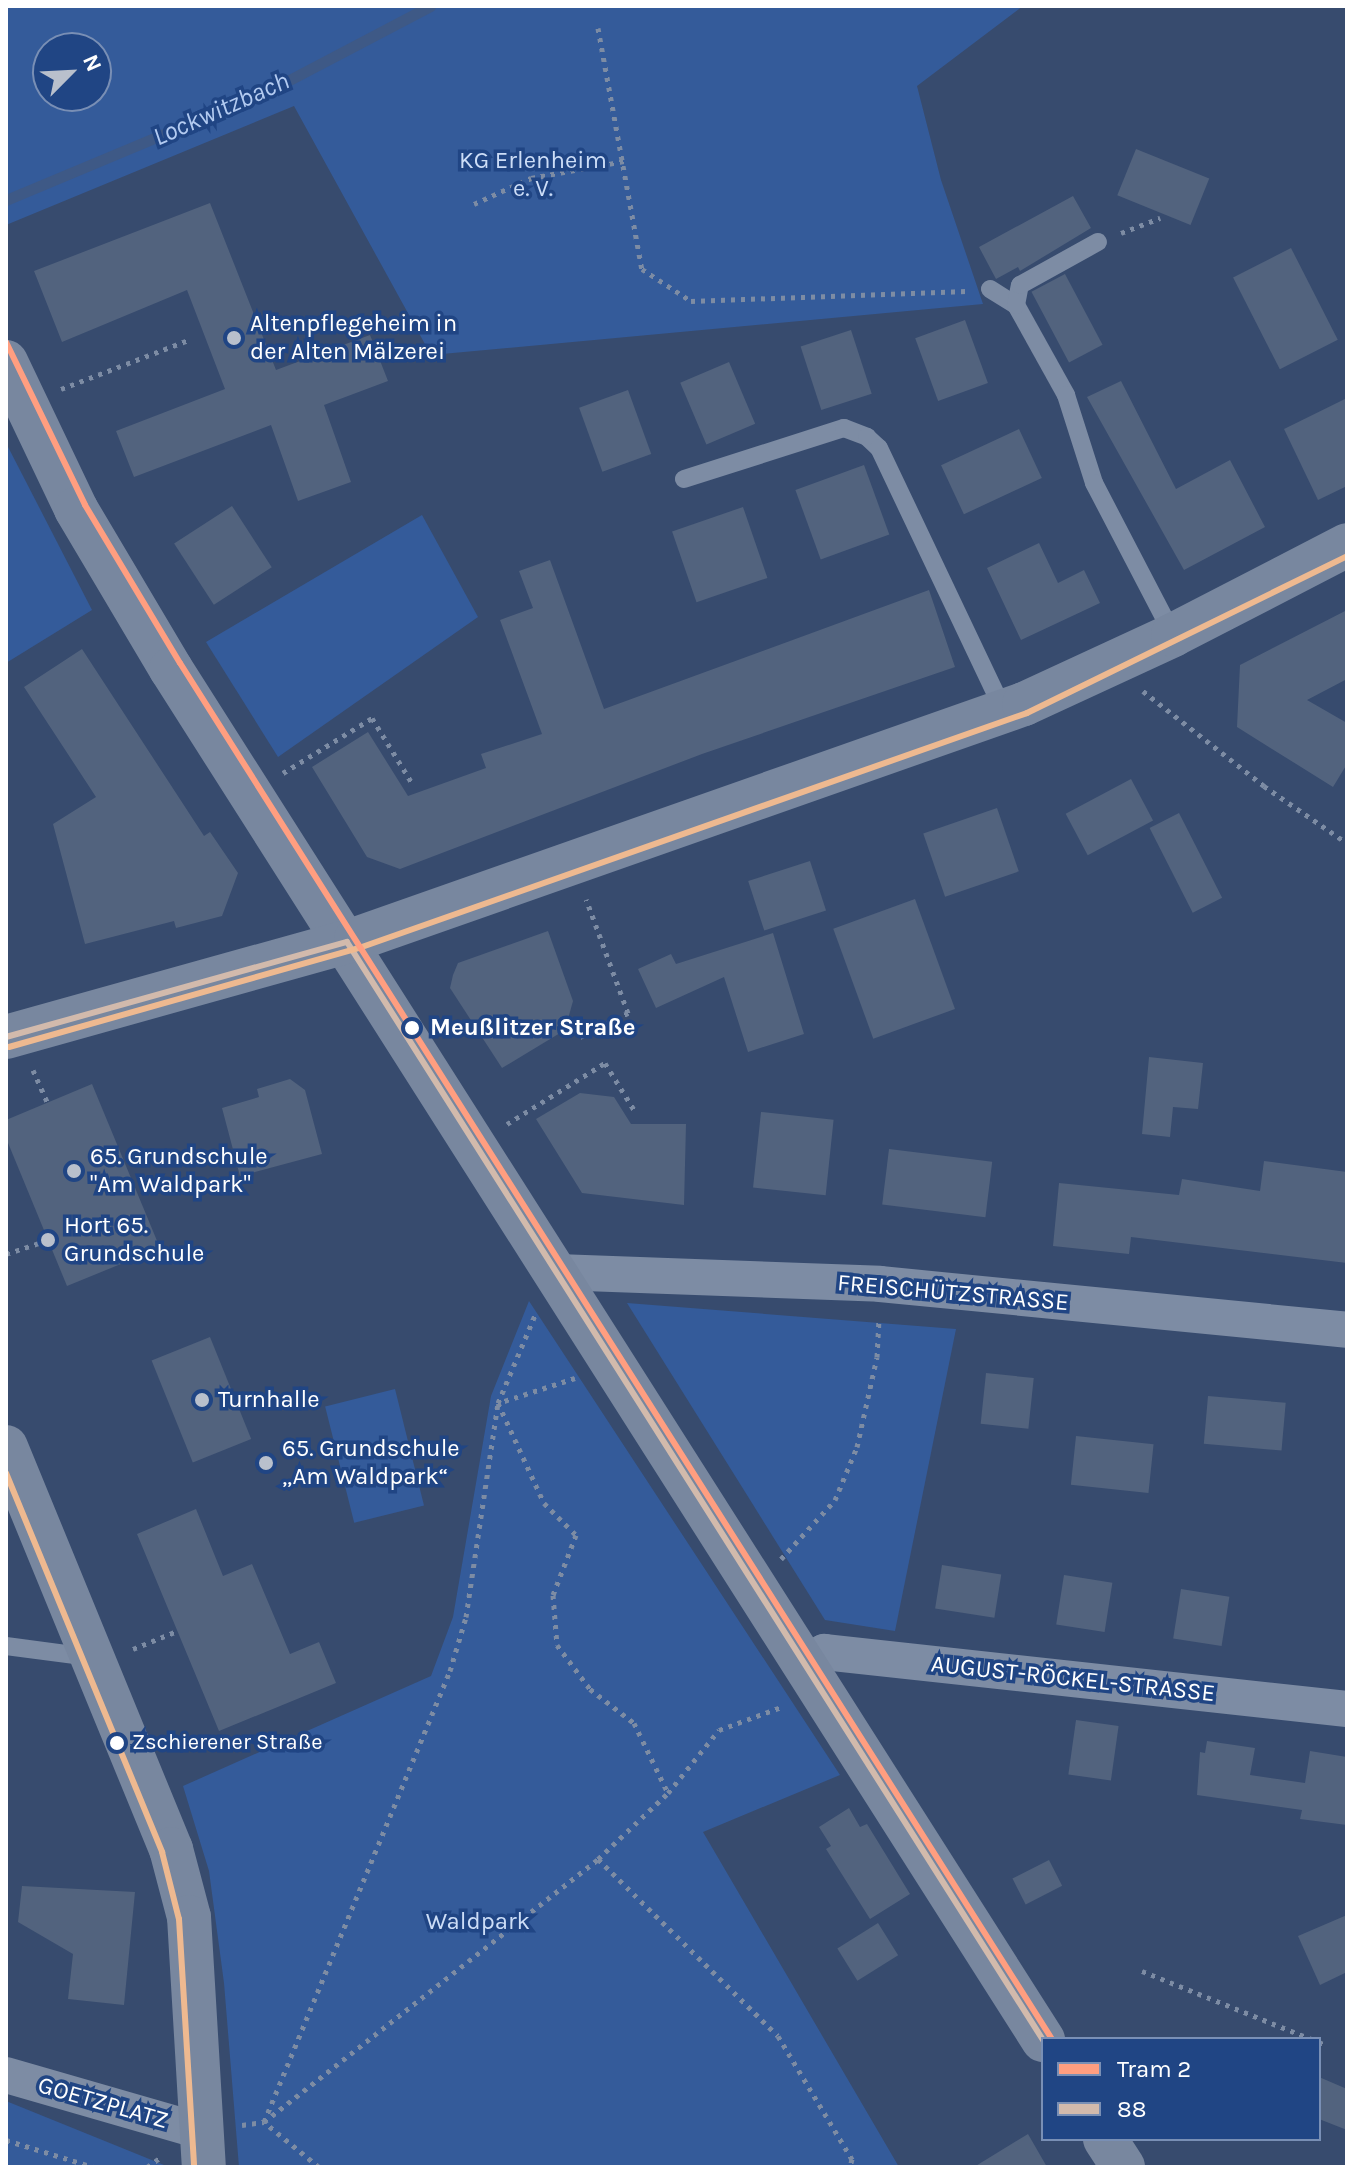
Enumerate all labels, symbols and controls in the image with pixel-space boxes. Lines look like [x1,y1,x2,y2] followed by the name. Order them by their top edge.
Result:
[32,32,112,112] north arrow
[77,51,107,76] text: N
[148,65,294,153] water label: Lockwitzbach
[459,147,607,203] park label: KG Erlenheim e. V.
[250,310,457,366] place label: Altenpflegeheim in der Alten Mälzerei
[225,329,243,347] marker: Altenpflegeheim in der Alten Mälzerei
[430,1014,636,1042] place label: Meußlitzer Straße
[401,1017,423,1039] marker: Meußlitzer Straße
[90,1143,268,1199] place label: 65. Grundschule "Am Waldpark"
[65,1162,83,1180] marker: 65. Grundschule "Am Waldpark"
[64,1212,204,1268] place label: Hort 65. Grundschule
[39,1231,57,1249] marker: Hort 65. Grundschule
[836,1269,1070,1317] street label: FREISCHÜTZSTRASSE
[218,1386,320,1414] place label: Turnhalle
[193,1391,211,1409] marker: Turnhalle
[282,1435,460,1491] place label: 65. Grundschule „Am Waldpark“
[257,1454,275,1472] marker: 65. Grundschule „Am Waldpark“
[930,1650,1216,1708] street label: AUGUST-RÖCKEL-STRASSE
[132,1730,322,1756] place label: Zschierener Straße
[109,1735,125,1751] marker: Zschierener Straße
[426,1908,530,1936] park label: Waldpark
[1041,2037,1321,2141] legend
[1117,2055,1191,2083] text: Tram 2
[35,2071,171,2135] street label: GOETZPLATZ
[1117,2095,1147,2123] text: 88

